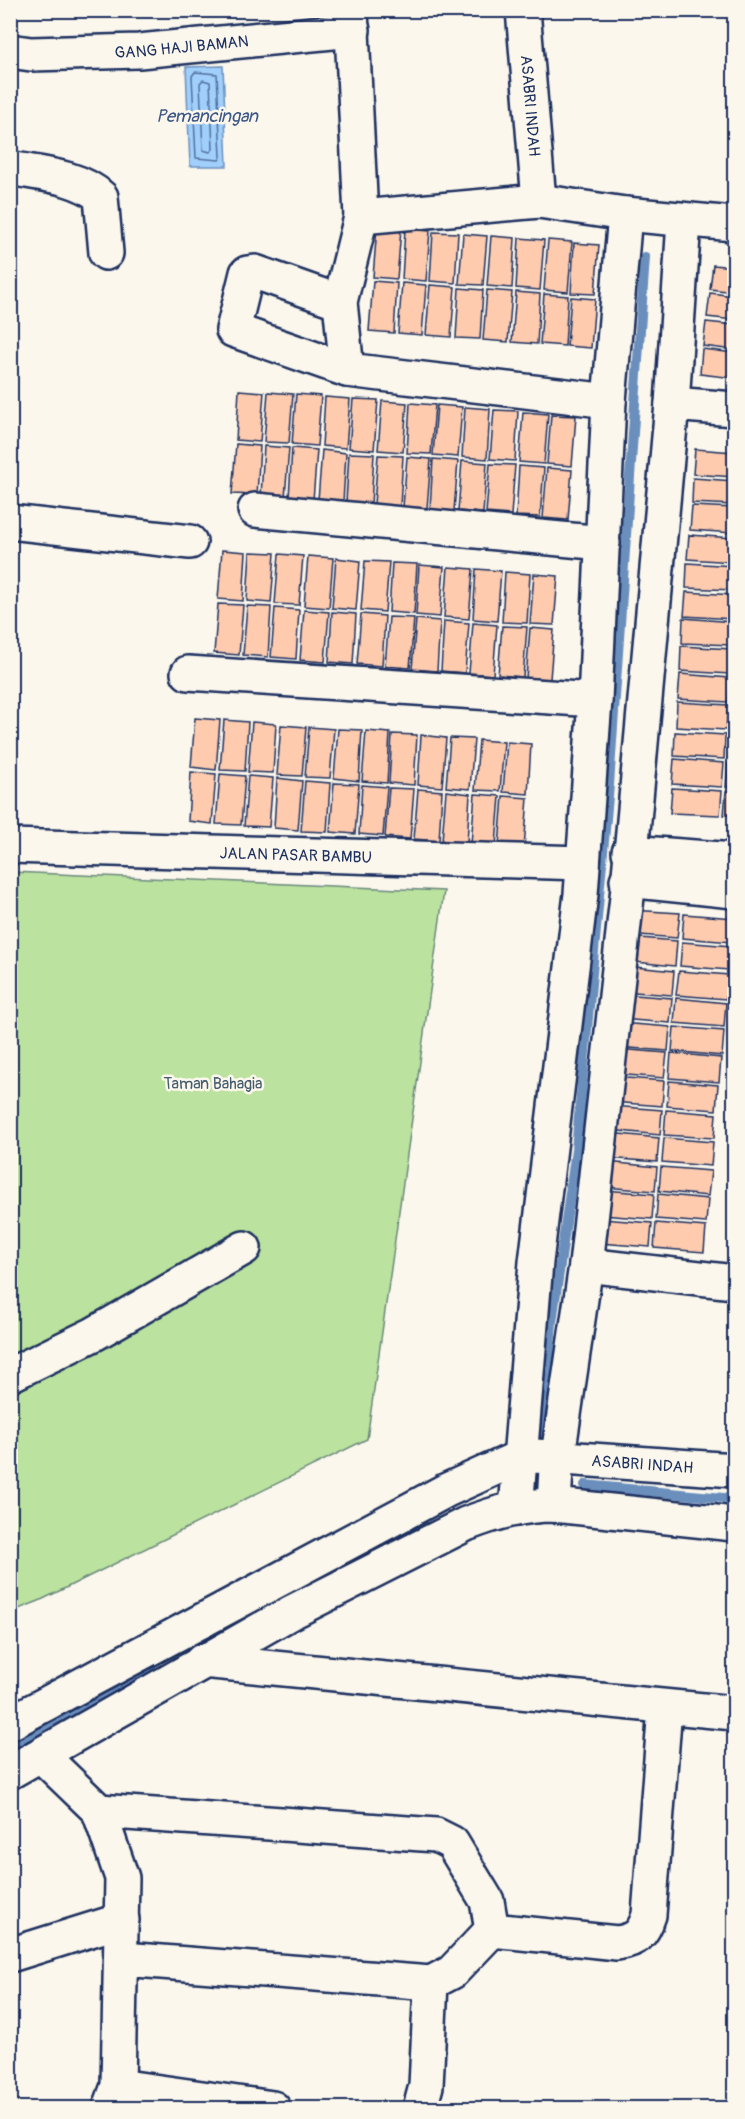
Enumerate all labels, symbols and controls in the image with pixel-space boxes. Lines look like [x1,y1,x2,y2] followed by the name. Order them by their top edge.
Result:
[114,31,249,63] street label: GANG HAJI BAMAN
[516,54,544,157] street label: ASABRI INDAH
[156,105,259,128] water label: Pemancingan
[219,843,372,868] street label: JALAN PASAR BAMBU
[164,1074,262,1094] park label: Taman Bahagia
[591,1451,694,1478] street label: ASABRI INDAH

